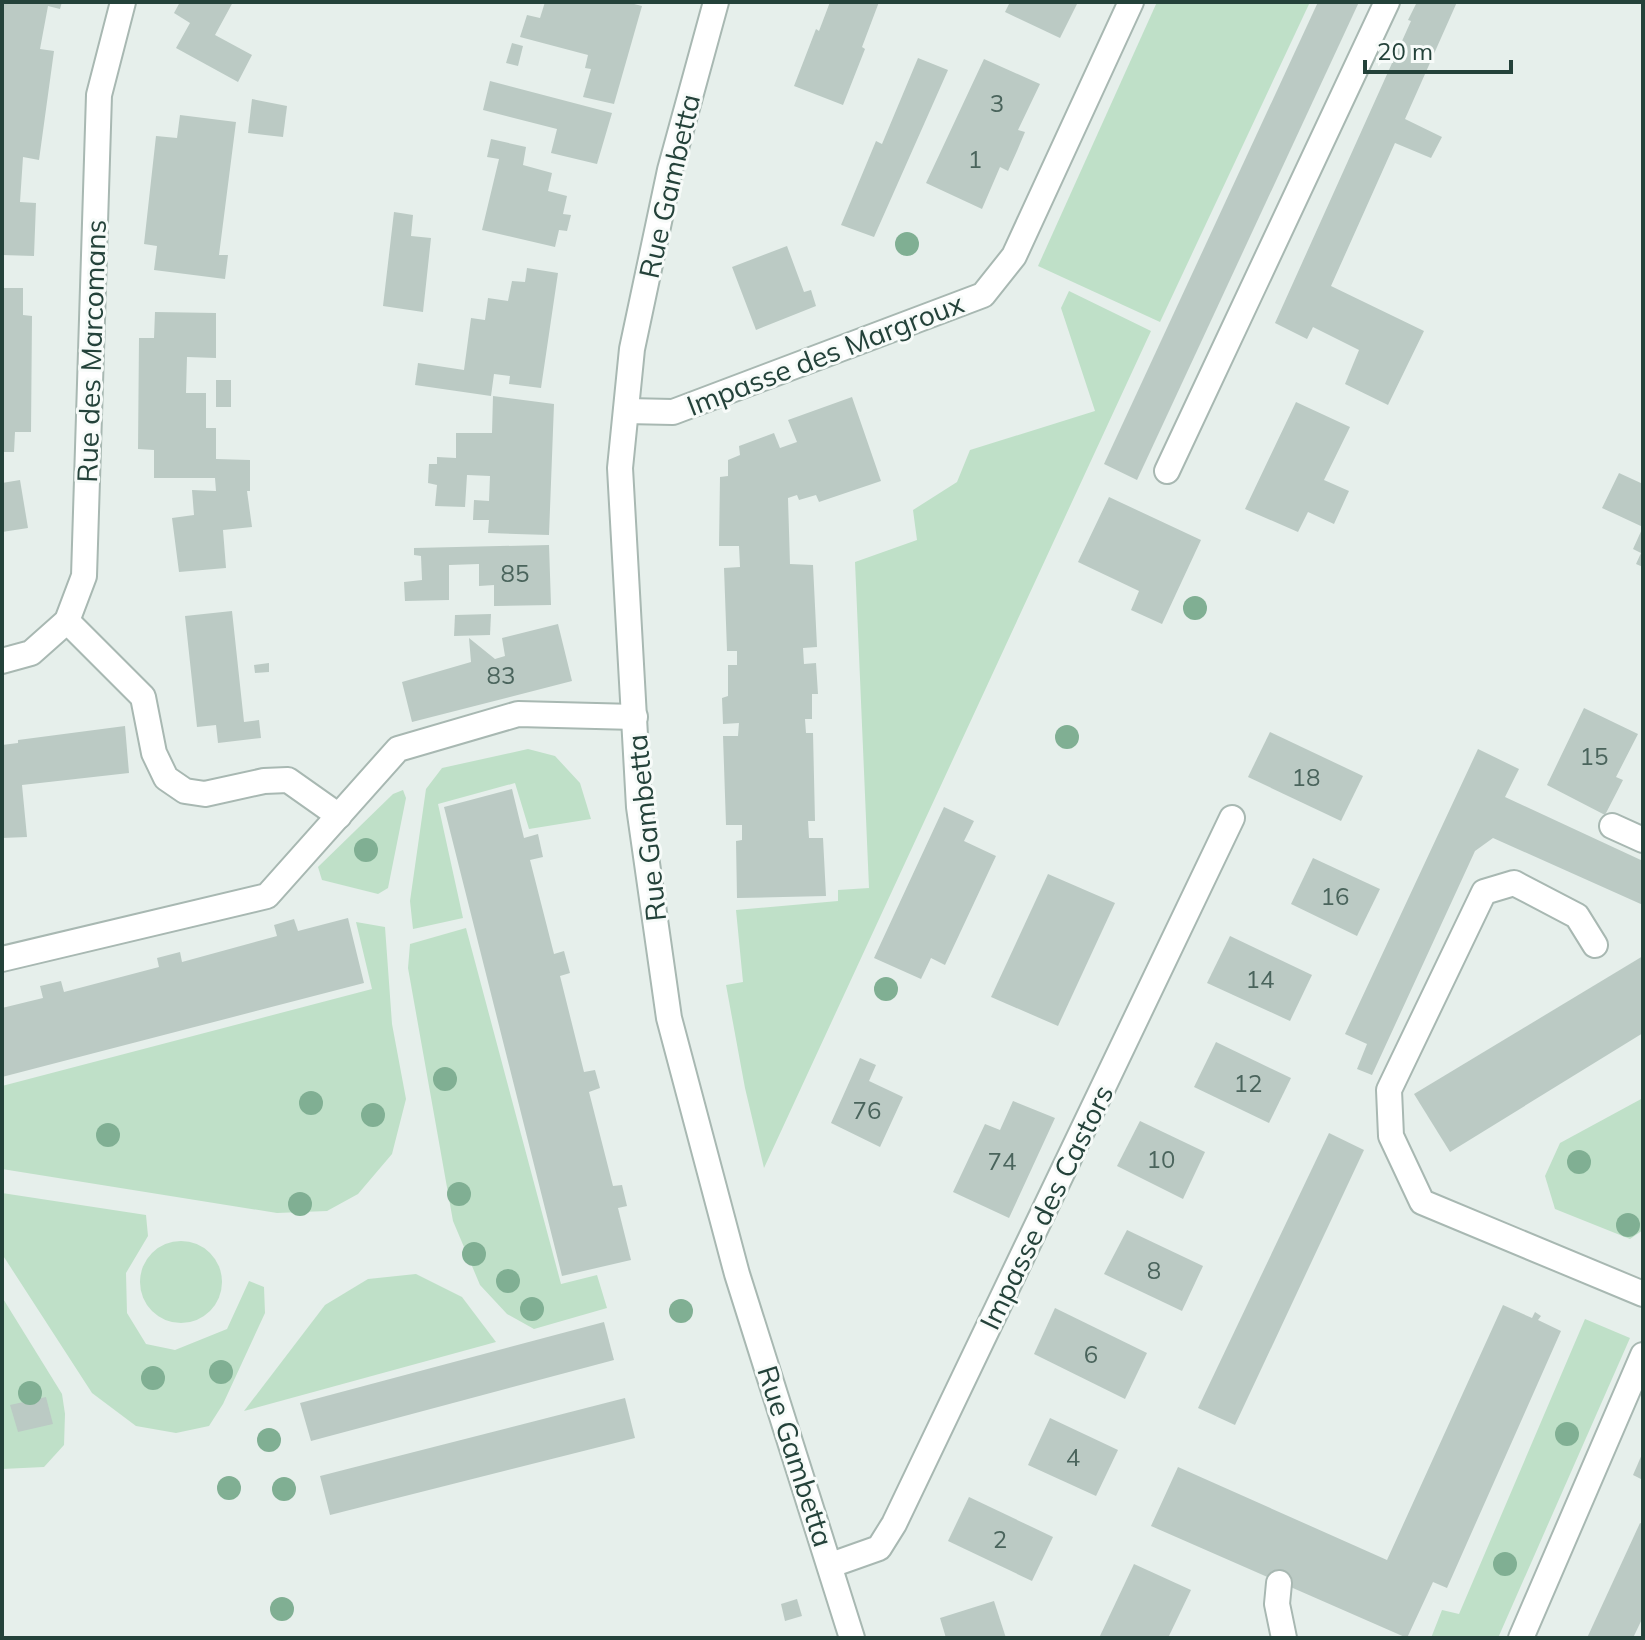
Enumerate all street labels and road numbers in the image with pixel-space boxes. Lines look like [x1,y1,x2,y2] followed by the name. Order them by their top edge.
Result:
[631,90,707,282] street label: Rue Gambetta
[69,219,113,483] street label: Rue des Marcomans
[682,285,968,423] street label: Impasse des Margroux
[619,733,673,923] street label: Rue Gambetta
[972,1079,1120,1335] street label: Impasse des Castors
[750,1361,842,1551] street label: Rue Gambetta

